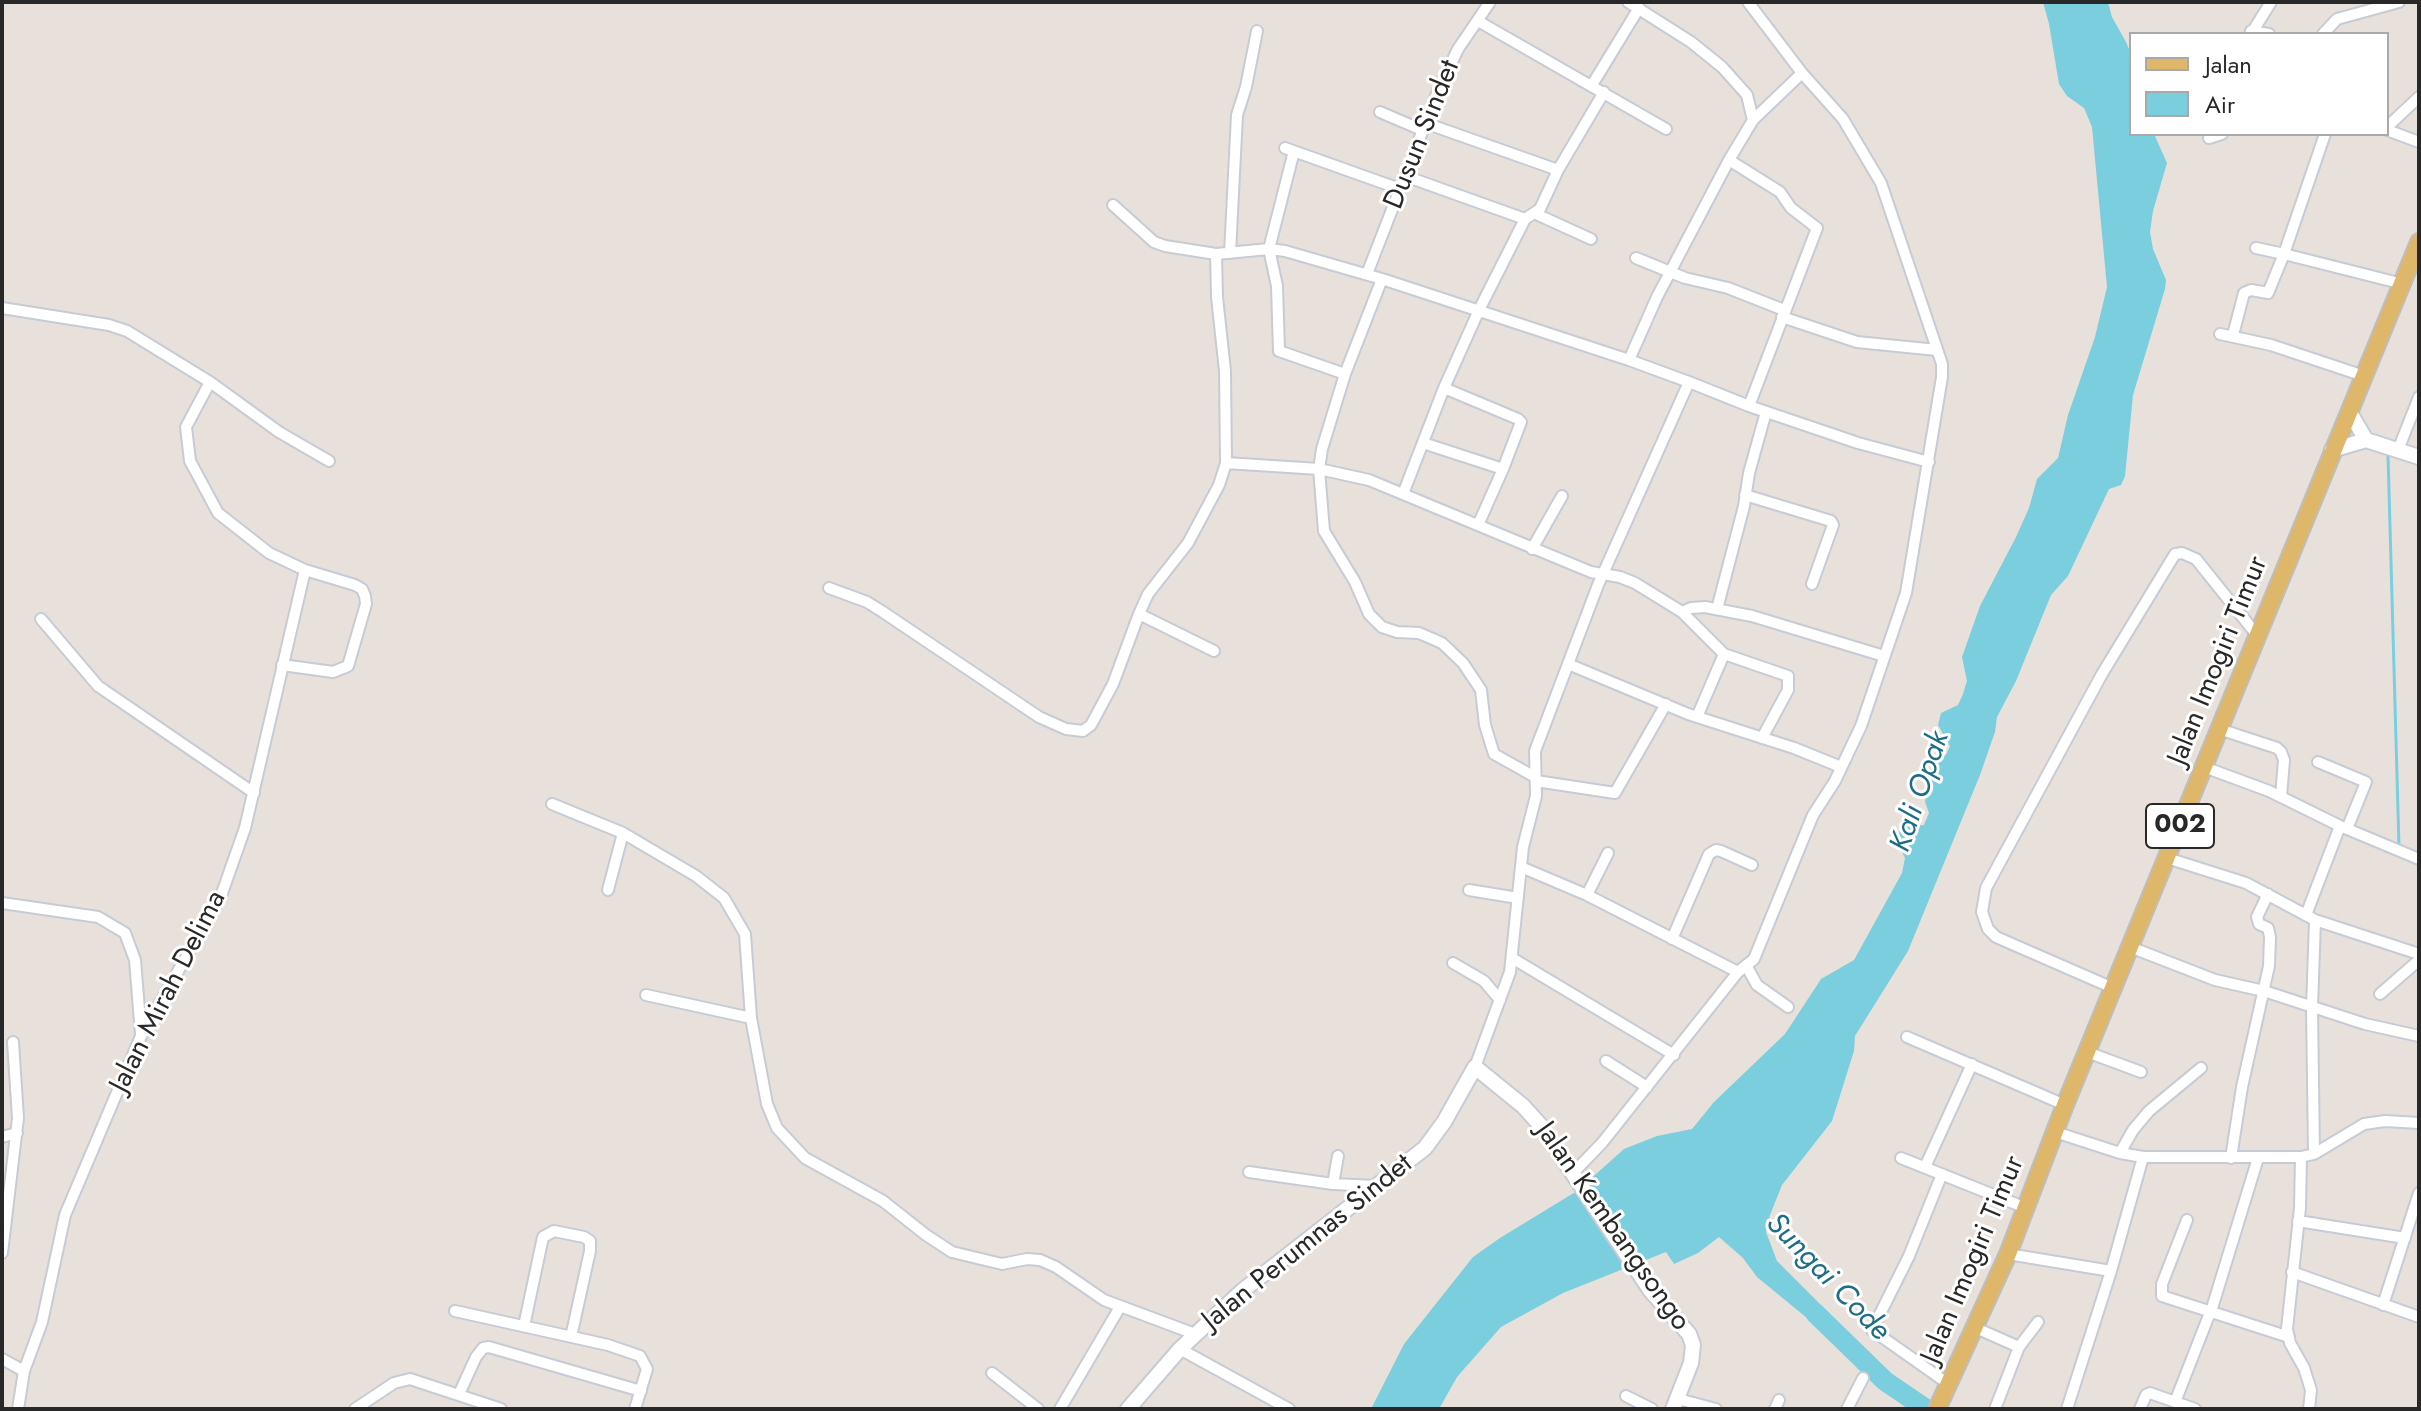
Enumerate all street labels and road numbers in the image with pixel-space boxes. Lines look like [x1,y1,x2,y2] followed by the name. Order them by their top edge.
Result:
[1378,56,1468,214] street label: Dusun Sindet
[2162,552,2276,770] street label: Jalan Imogiri Timur
[2146,804,2214,848] road number: 002
[104,886,234,1098] street label: Jalan Mirah Delima
[1527,1116,1697,1338] street label: Jalan Kembangsongo
[1196,1148,1420,1338] street label: Jalan Perumnas Sindet
[1915,1151,2033,1369] street label: Jalan Imogiri Timur

